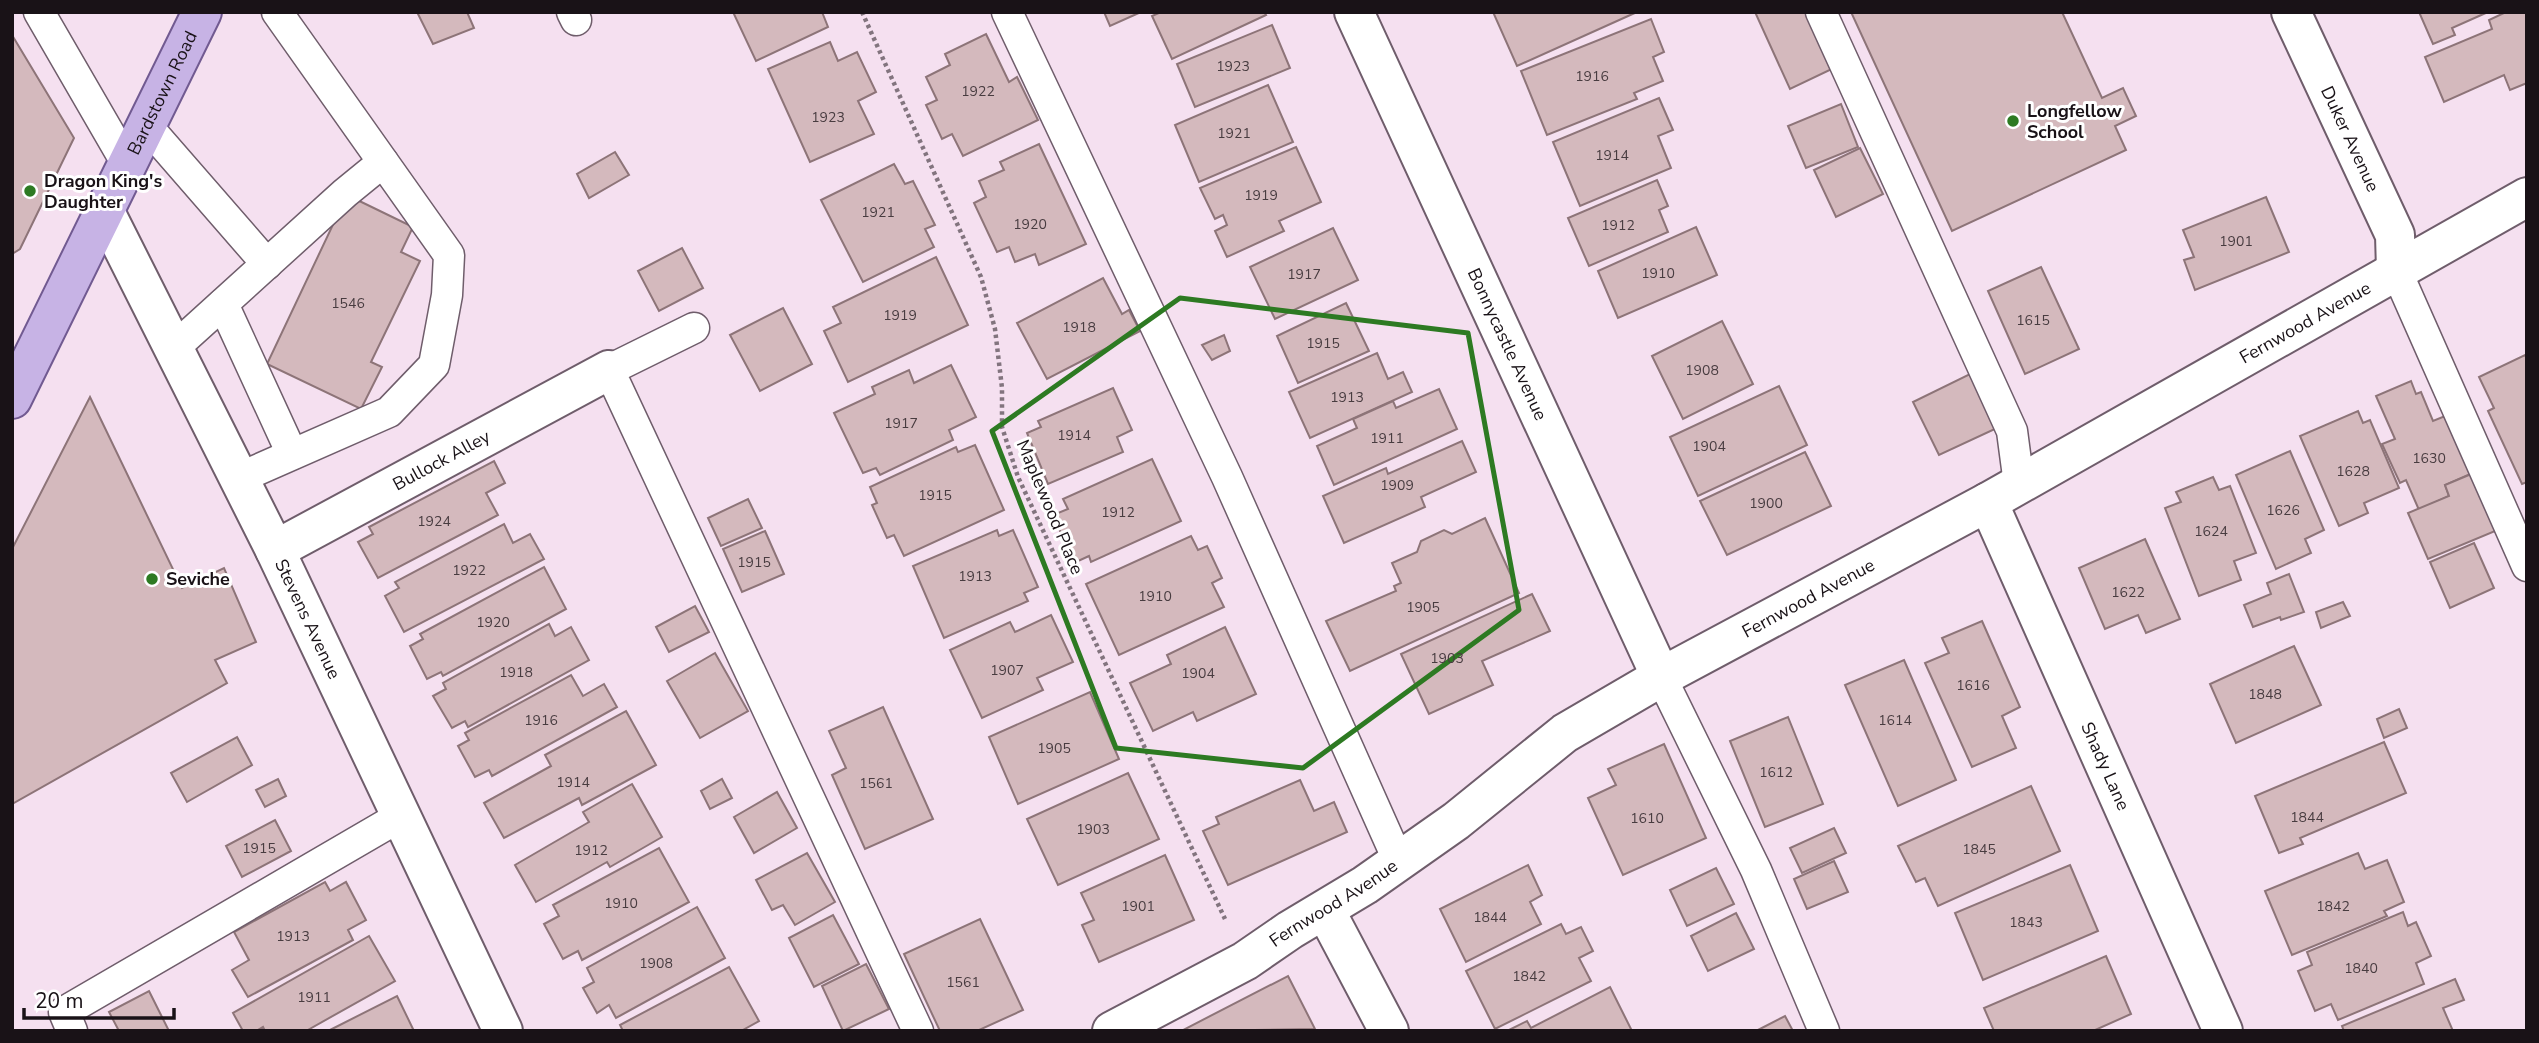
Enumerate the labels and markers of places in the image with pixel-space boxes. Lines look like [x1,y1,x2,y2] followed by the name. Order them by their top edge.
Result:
[2027,99,2122,144] place label: Longfellow School
[2005,113,2021,129] marker: Longfellow School
[44,169,162,214] place label: Dragon King's Daughter
[22,183,38,199] marker: Dragon King's Daughter
[166,567,230,591] place label: Seviche
[144,571,160,587] marker: Seviche

